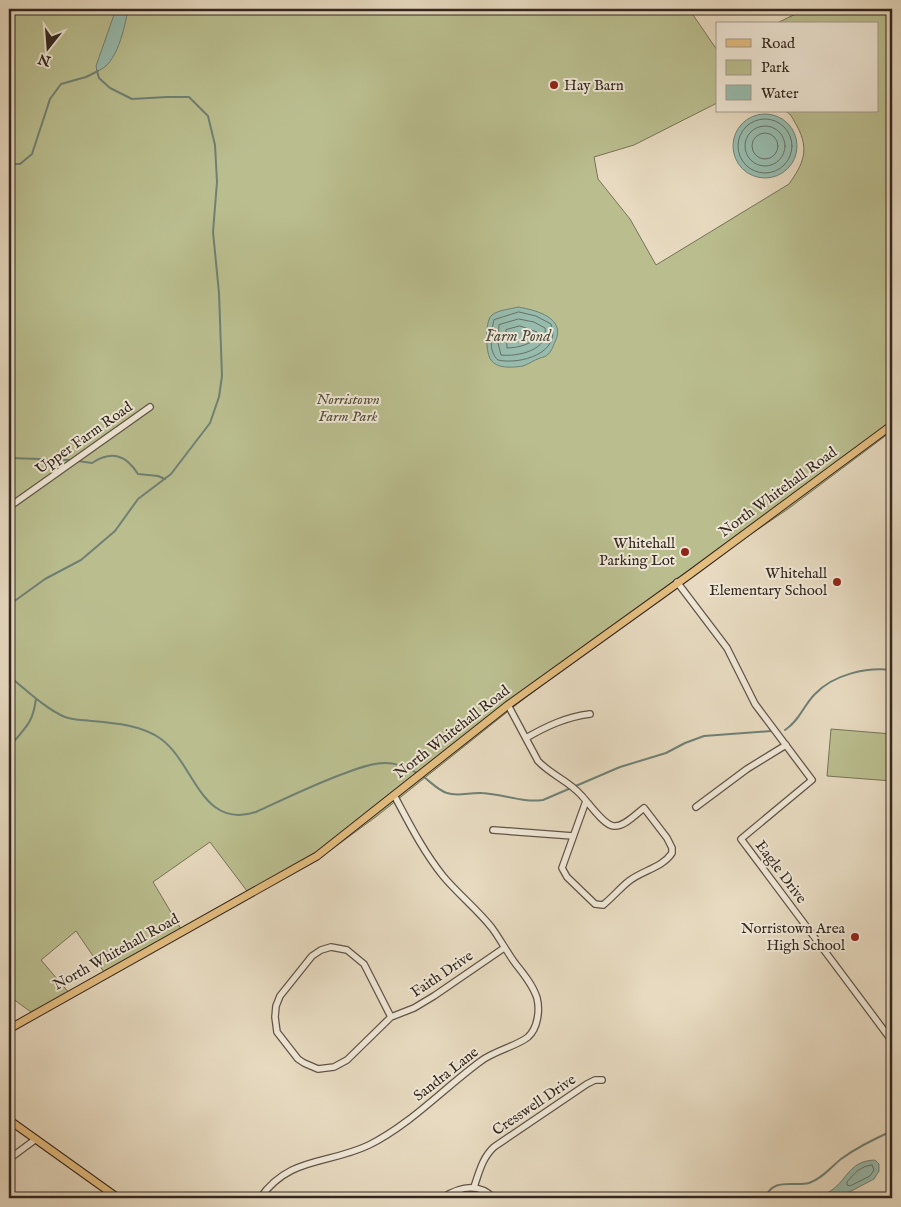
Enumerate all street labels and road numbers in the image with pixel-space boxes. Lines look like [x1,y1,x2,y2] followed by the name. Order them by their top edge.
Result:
[32,397,137,479] street label: Upper Farm Road
[715,442,842,541] street label: North Whitehall Road
[390,680,514,783] street label: North Whitehall Road
[751,837,811,907] street label: Eagle Drive
[50,909,183,995] street label: North Whitehall Road
[407,946,477,1002] street label: Faith Drive
[410,1043,482,1105] street label: Sandra Lane
[489,1070,579,1140] street label: Cresswell Drive

